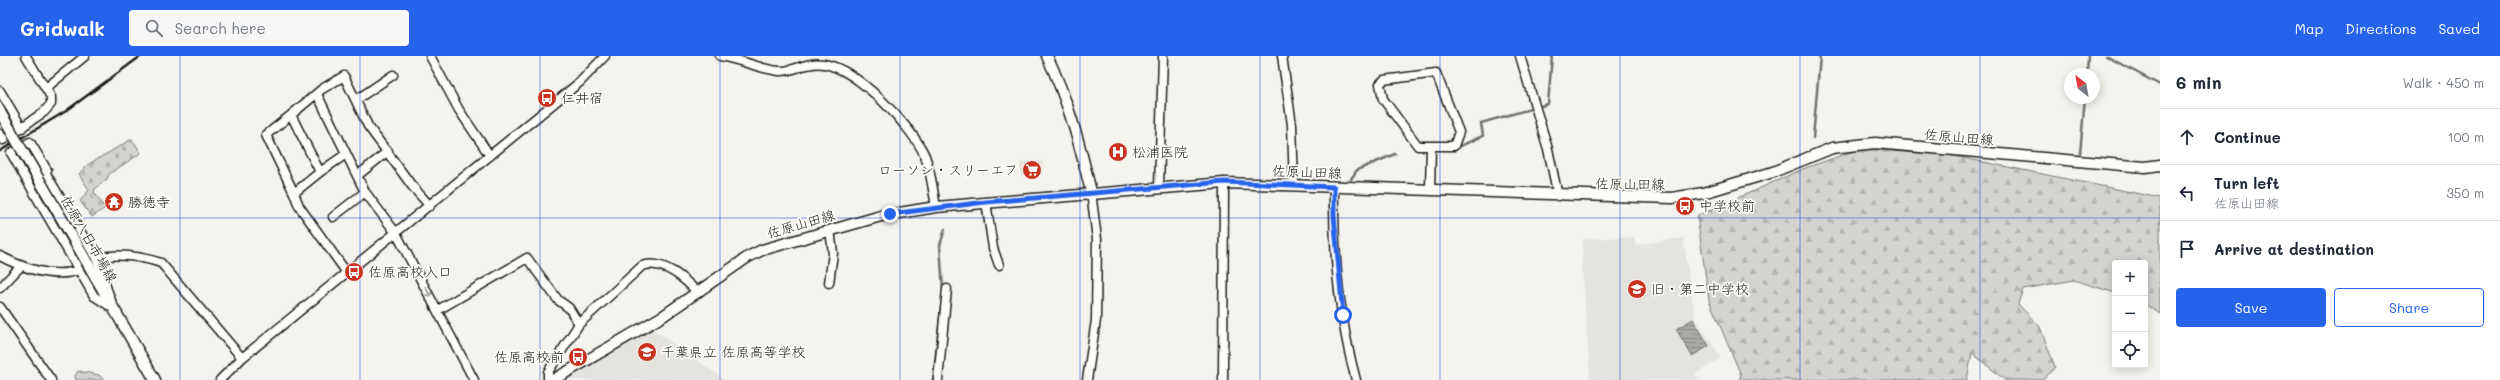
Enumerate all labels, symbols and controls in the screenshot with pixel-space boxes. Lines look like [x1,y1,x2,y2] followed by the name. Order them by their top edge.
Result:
[129,10,409,46] search box
[20,16,105,41] text: Gridwalk
[143,17,165,39] icon: search
[175,18,266,38] text: Search here
[2295,19,2323,38] text: Map
[2345,19,2416,38] text: Directions
[2438,19,2480,38] text: Saved
[2064,68,2100,104] north arrow
[2176,71,2221,93] text: 6 min
[2403,74,2484,91] text: Walk · 450 m
[536,87,558,109] bus stop icon: 仁井宿
[561,88,603,107] place label: 仁井宿
[1923,124,1995,149] street label: 佐原山田線
[2176,126,2198,148] icon: ahead
[2214,127,2281,147] text: Continue
[2448,128,2484,145] text: 100 m
[1107,141,1129,163] hospital icon: 松浦医院
[1132,142,1188,161] place label: 松浦医院
[1021,159,1043,181] supermarket icon: ローソン・スリーエフ
[878,160,1018,179] place label: ローソン・スリーエフ
[1272,161,1342,182] street label: 佐原山田線
[1595,173,1665,194] street label: 佐原山田線
[2214,173,2279,193] text: Turn left
[2176,182,2198,204] icon: left
[2446,184,2484,201] text: 350 m
[103,191,125,213] temple icon: 勝徳寺
[57,192,122,286] street label: 佐原八日市場線
[128,192,170,211] place label: 勝徳寺
[2214,194,2279,211] text: 佐原山田線
[1674,195,1696,217] bus stop icon: 中学校前
[1699,196,1755,215] place label: 中学校前
[765,205,837,242] street label: 佐原山田線
[881,205,899,223] route end
[2176,238,2198,260] icon: arrive
[2214,239,2374,259] text: Arrive at destination
[2112,260,2148,368] map controls
[2112,260,2148,296] button: +
[343,261,365,283] bus stop icon: 佐原高校入口
[368,262,452,281] place label: 佐原高校入口
[1626,278,1648,300] school or university icon: 旧・第二中学校
[1651,279,1749,298] place label: 旧・第二中学校
[425,285,432,297] one-way arrow
[2176,288,2326,327] button: Save
[2334,288,2484,327] button: Share
[2112,296,2148,332] button: −
[1334,306,1352,324] route start
[2112,332,2148,368] button: locate
[636,341,658,363] school or university icon: 千葉県立 佐原高等学校
[661,342,805,361] place label: 千葉県立 佐原高等学校
[567,346,589,368] bus stop icon: 佐原高校前
[494,347,564,366] place label: 佐原高校前

